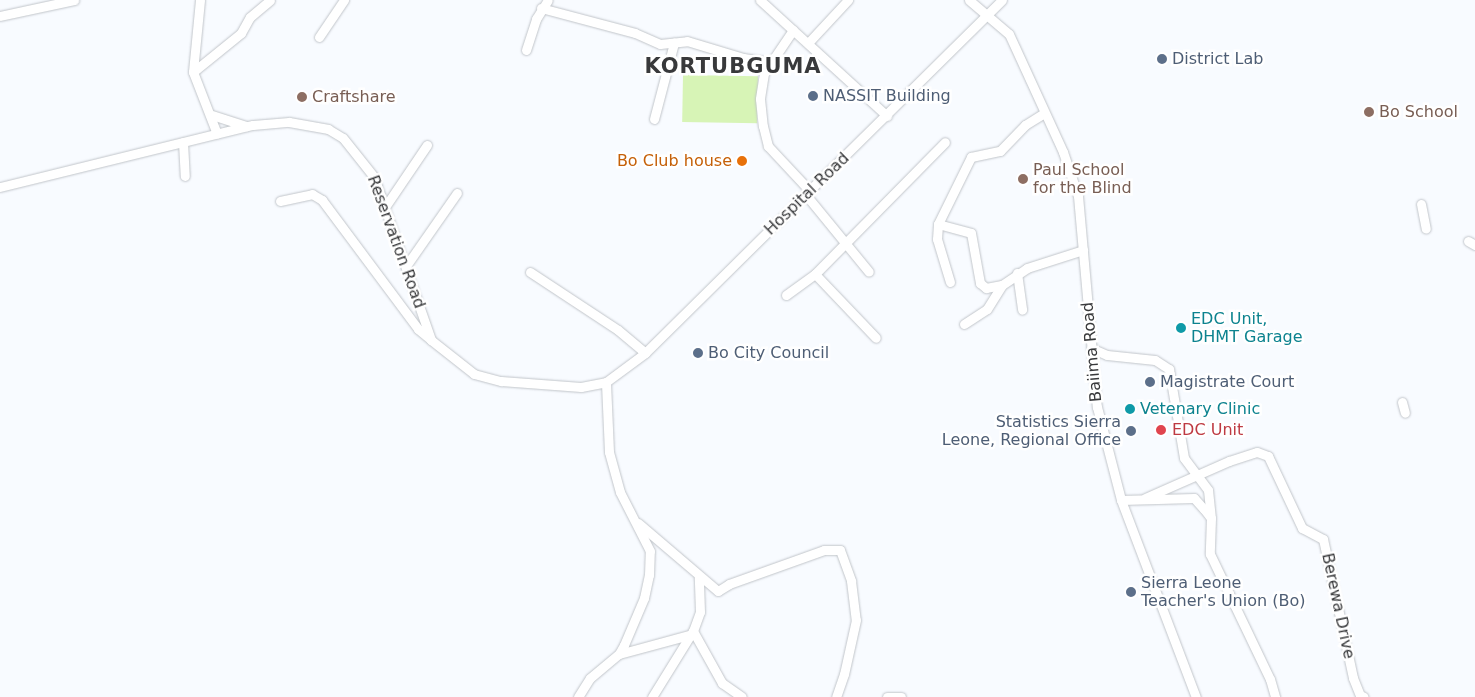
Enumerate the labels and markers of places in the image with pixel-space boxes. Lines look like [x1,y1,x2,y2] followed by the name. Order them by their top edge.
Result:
[1172,49,1263,69] place label: District Lab
[1156,53,1168,65] marker: District Lab
[823,86,951,106] place label: NASSIT Building
[312,87,396,107] place label: Craftshare
[807,90,819,102] marker: NASSIT Building
[296,91,308,103] marker: Craftshare
[1379,102,1458,122] place label: Bo School
[1363,106,1375,118] marker: Bo School
[617,151,732,171] place label: Bo Club house
[736,155,748,167] marker: Bo Club house
[1033,160,1132,198] place label: Paul School for the Blind
[1017,173,1029,185] marker: Paul School for the Blind
[1191,309,1303,347] place label: EDC Unit, DHMT Garage
[1175,322,1187,334] marker: EDC Unit, DHMT Garage
[708,343,829,363] place label: Bo City Council
[692,347,704,359] marker: Bo City Council
[1160,372,1294,392] place label: Magistrate Court
[1144,376,1156,388] marker: Magistrate Court
[1140,399,1260,419] place label: Vetenary Clinic
[1124,403,1136,415] marker: Vetenary Clinic
[942,412,1121,450] place label: Statistics Sierra Leone, Regional Office
[1172,420,1243,440] place label: EDC Unit
[1154,423,1168,437] marker: EDC Unit
[1125,425,1137,437] marker: Statistics Sierra Leone, Regional Office
[1141,573,1305,611] place label: Sierra Leone Teacher's Union (Bo)
[1125,586,1137,598] marker: Sierra Leone Teacher's Union (Bo)

